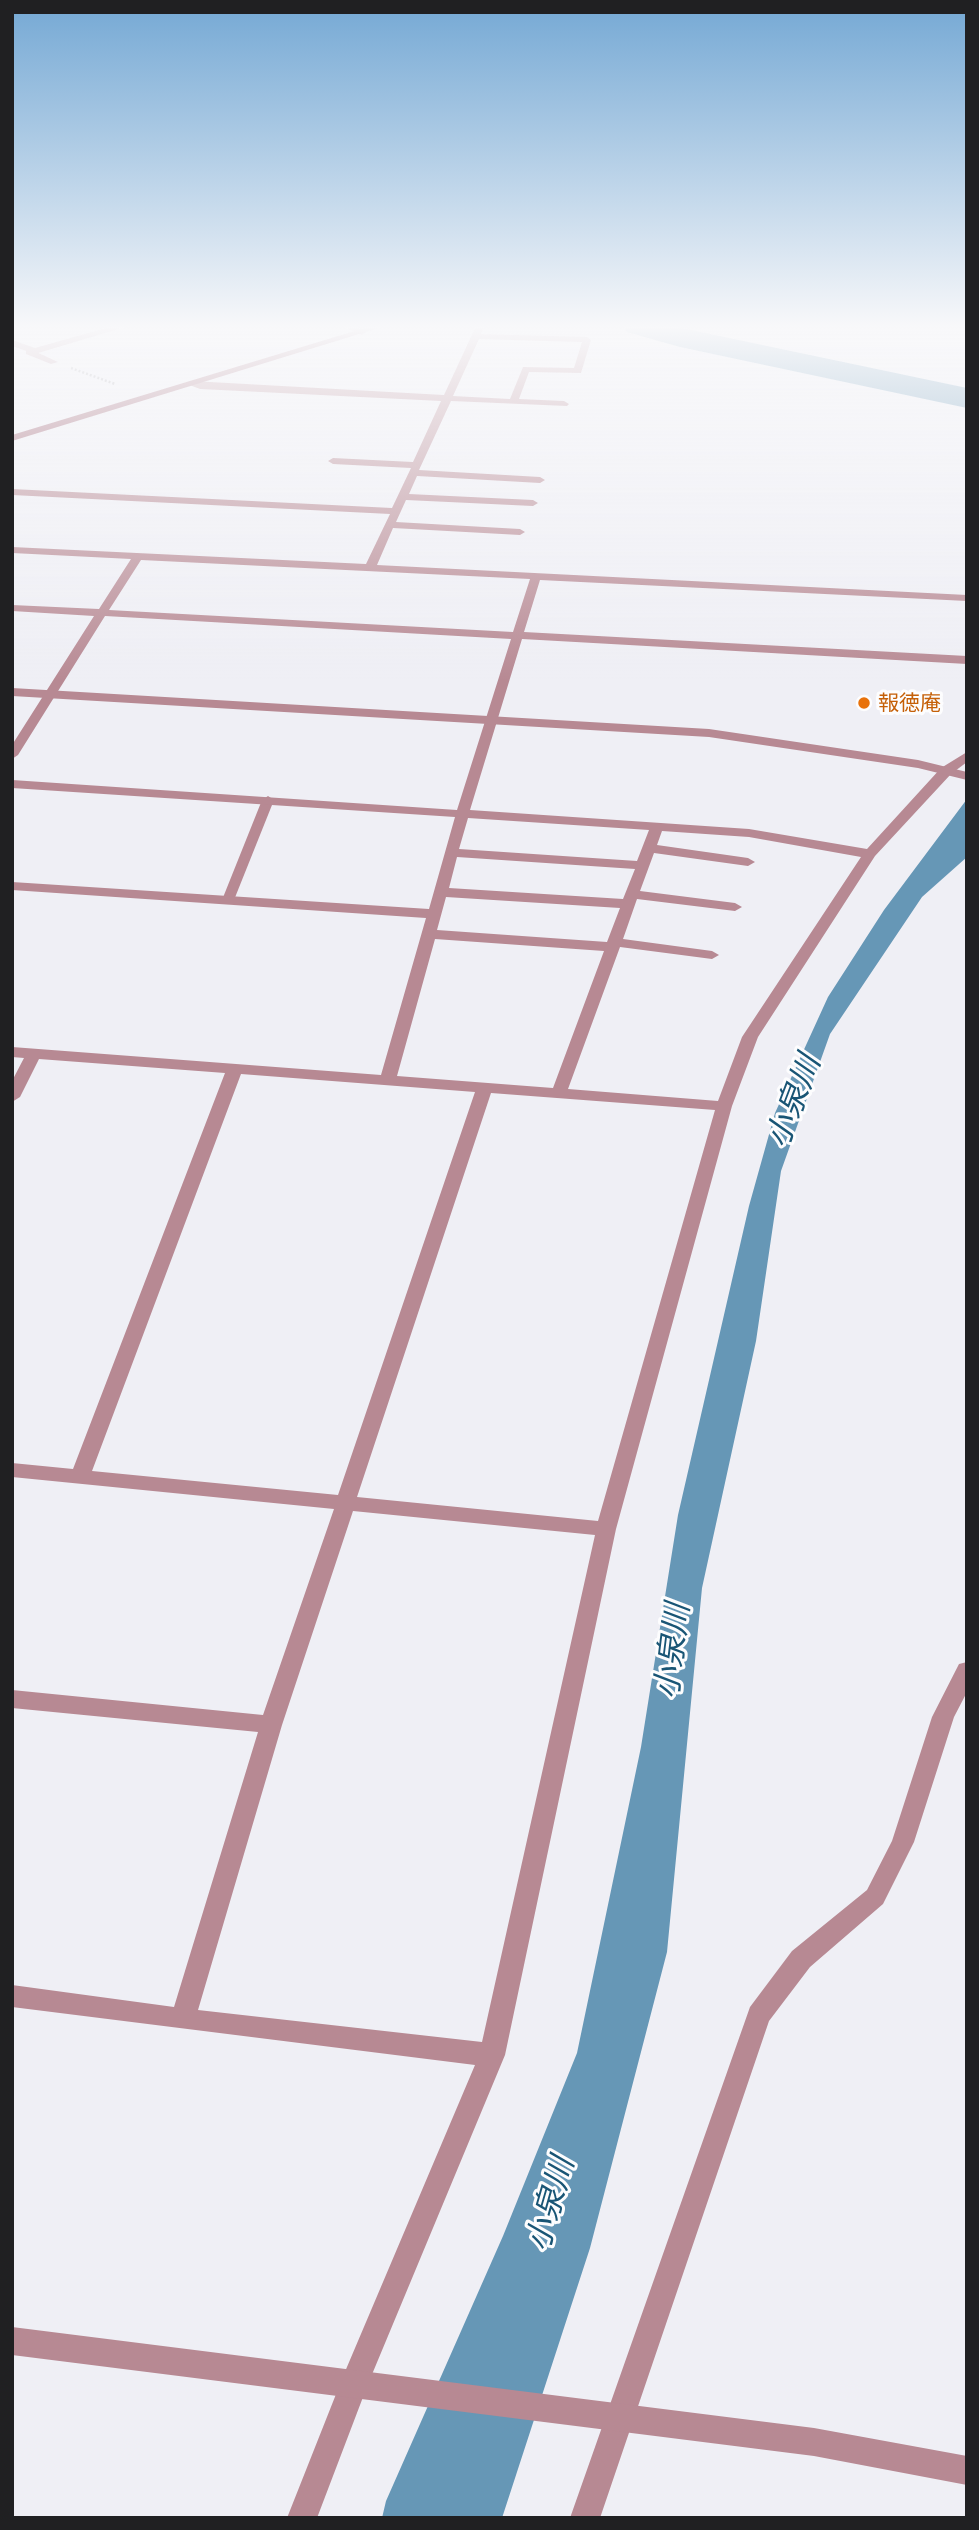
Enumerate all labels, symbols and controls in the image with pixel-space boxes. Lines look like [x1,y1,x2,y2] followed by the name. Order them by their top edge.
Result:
[878,690,941,716] place label: 報徳庵
[856,695,872,711] marker: 報徳庵
[758,1049,828,1153] water label: 小泉川
[647,1601,697,1701] water label: 小泉川
[518,2153,582,2255] water label: 小泉川

